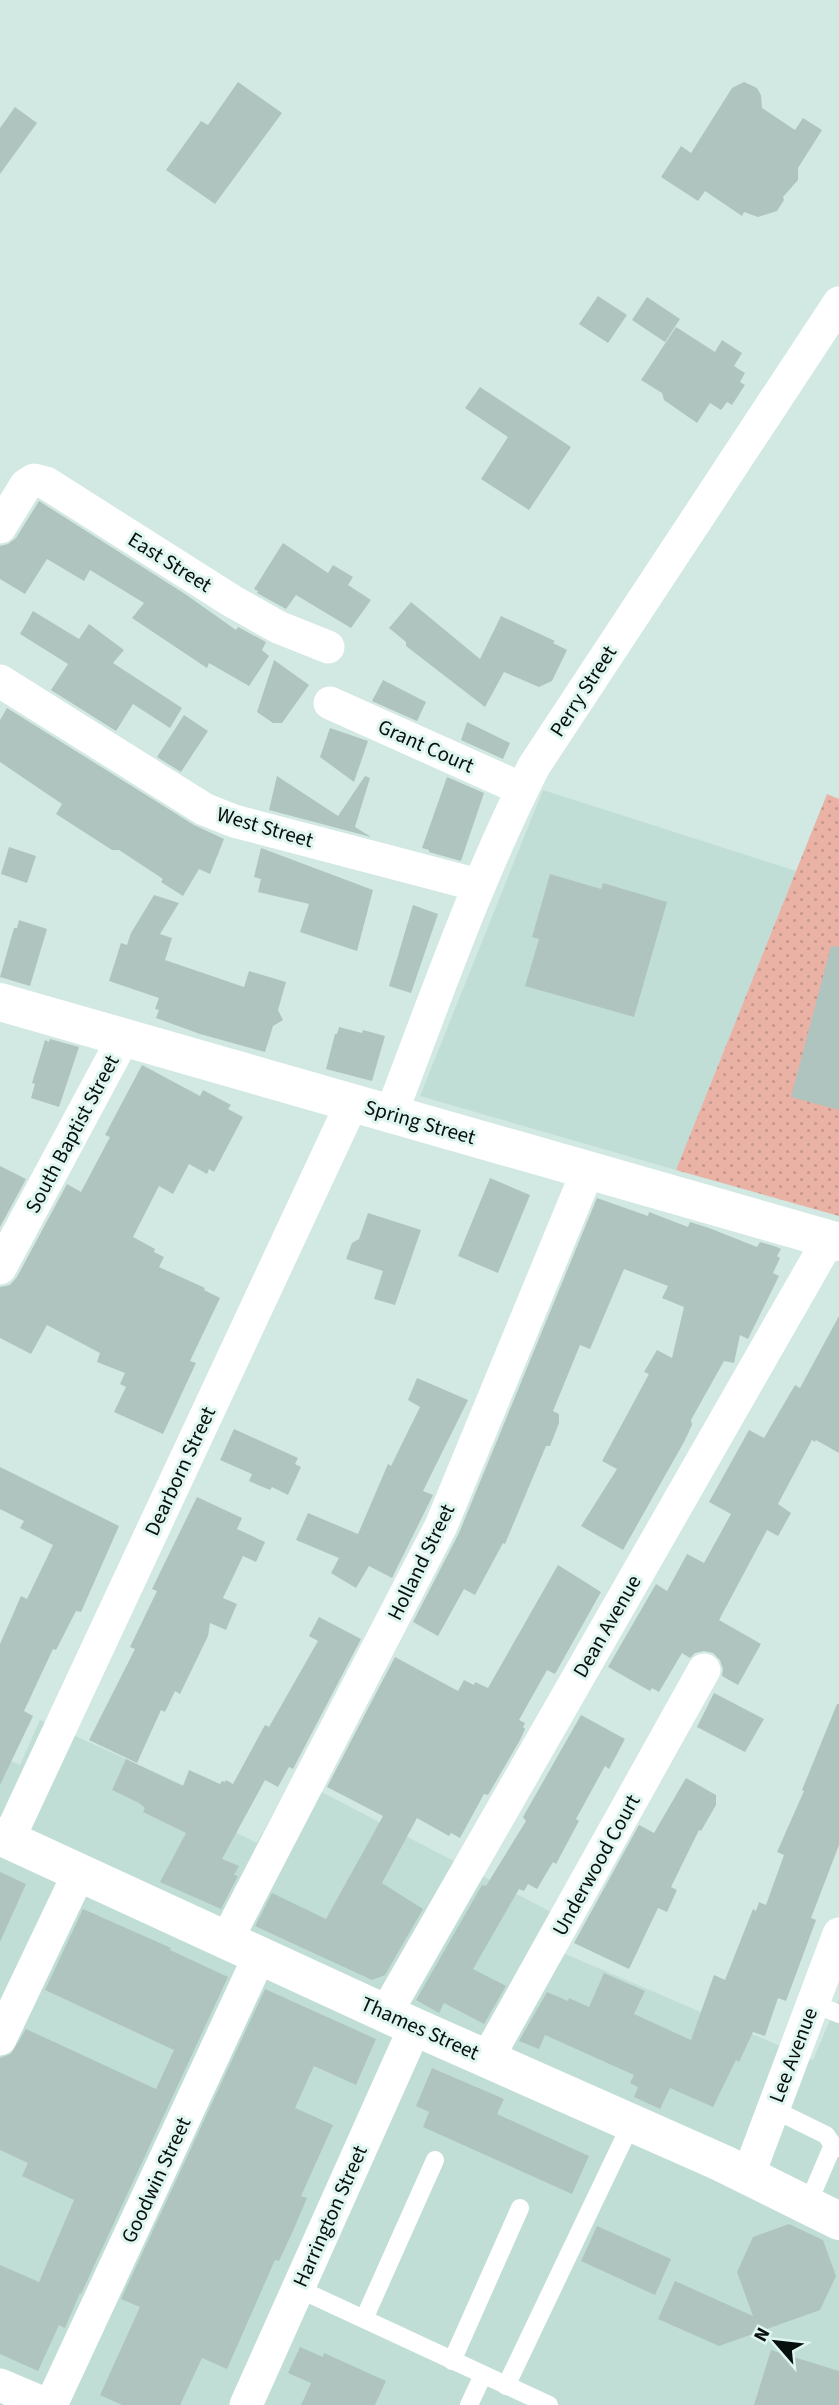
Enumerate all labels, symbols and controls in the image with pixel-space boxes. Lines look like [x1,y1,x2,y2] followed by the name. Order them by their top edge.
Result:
[122,524,218,600] street label: East Street
[542,639,624,743] street label: Perry Street
[373,711,479,781] street label: Grant Court
[213,799,317,855] street label: West Street
[18,1049,126,1219] street label: South Baptist Street
[361,1092,479,1152] street label: Spring Street
[137,1401,223,1541] street label: Dearborn Street
[380,1499,462,1625] street label: Holland Street
[565,1569,649,1683] street label: Dean Avenue
[545,1789,647,1941] street label: Underwood Court
[356,1989,484,2067] street label: Thames Street
[761,2003,825,2107] street label: Lee Avenue
[114,2112,198,2248] street label: Goodwin Street
[285,2140,375,2292] street label: Harrington Street
[741,2307,811,2377] north arrow
[747,2323,777,2347] text: N

